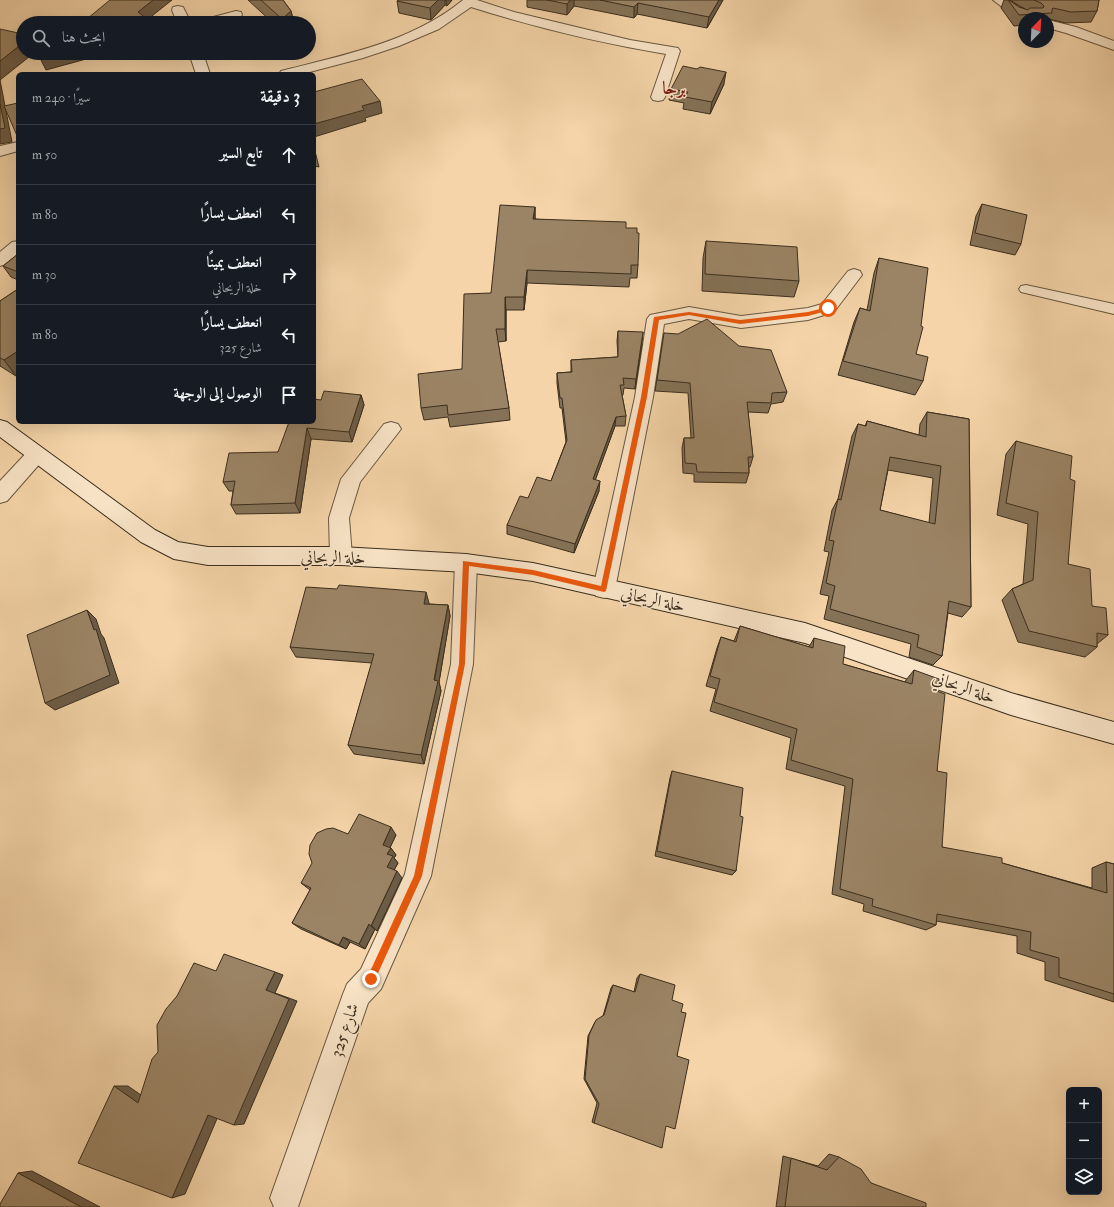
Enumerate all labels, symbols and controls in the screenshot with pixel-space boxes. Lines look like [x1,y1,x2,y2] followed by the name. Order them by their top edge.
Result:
[1018,12,1054,48] north arrow
[16,16,316,60] search box
[30,27,52,49] icon: search
[62,28,105,47] text: ابحث هنا
[662,77,687,100] district label: برجا
[260,86,300,107] text: 3 دقيقة
[32,90,90,106] text: سيرًا · 240 m
[220,144,262,163] text: تابع السير
[278,144,300,166] icon: ahead
[32,147,57,163] text: 50 m
[201,204,262,223] text: انعطف يسارًا
[278,204,300,226] icon: left
[32,207,58,223] text: 80 m
[207,253,262,272] text: انعطف يمينًا
[278,264,300,286] icon: right
[32,267,57,283] text: 30 m
[212,280,262,296] text: خلة الريحاني
[819,299,837,317] route start
[201,313,262,332] text: انعطف يسارًا
[278,324,300,346] icon: left
[32,327,58,343] text: 80 m
[219,340,262,356] text: شارع 325
[174,384,262,403] text: الوصول إلى الوجهة
[278,384,300,406] icon: arrive
[300,546,366,573] street label: خلة الريحاني
[618,582,687,620] street label: خلة الريحاني
[928,667,998,712] street label: خلة الريحاني
[362,970,380,988] route end
[325,1000,366,1061] street label: شارع 325
[1066,1087,1102,1195] map controls
[1066,1087,1102,1123] button: +
[1066,1123,1102,1159] button: −
[1066,1159,1102,1195] button: layers

